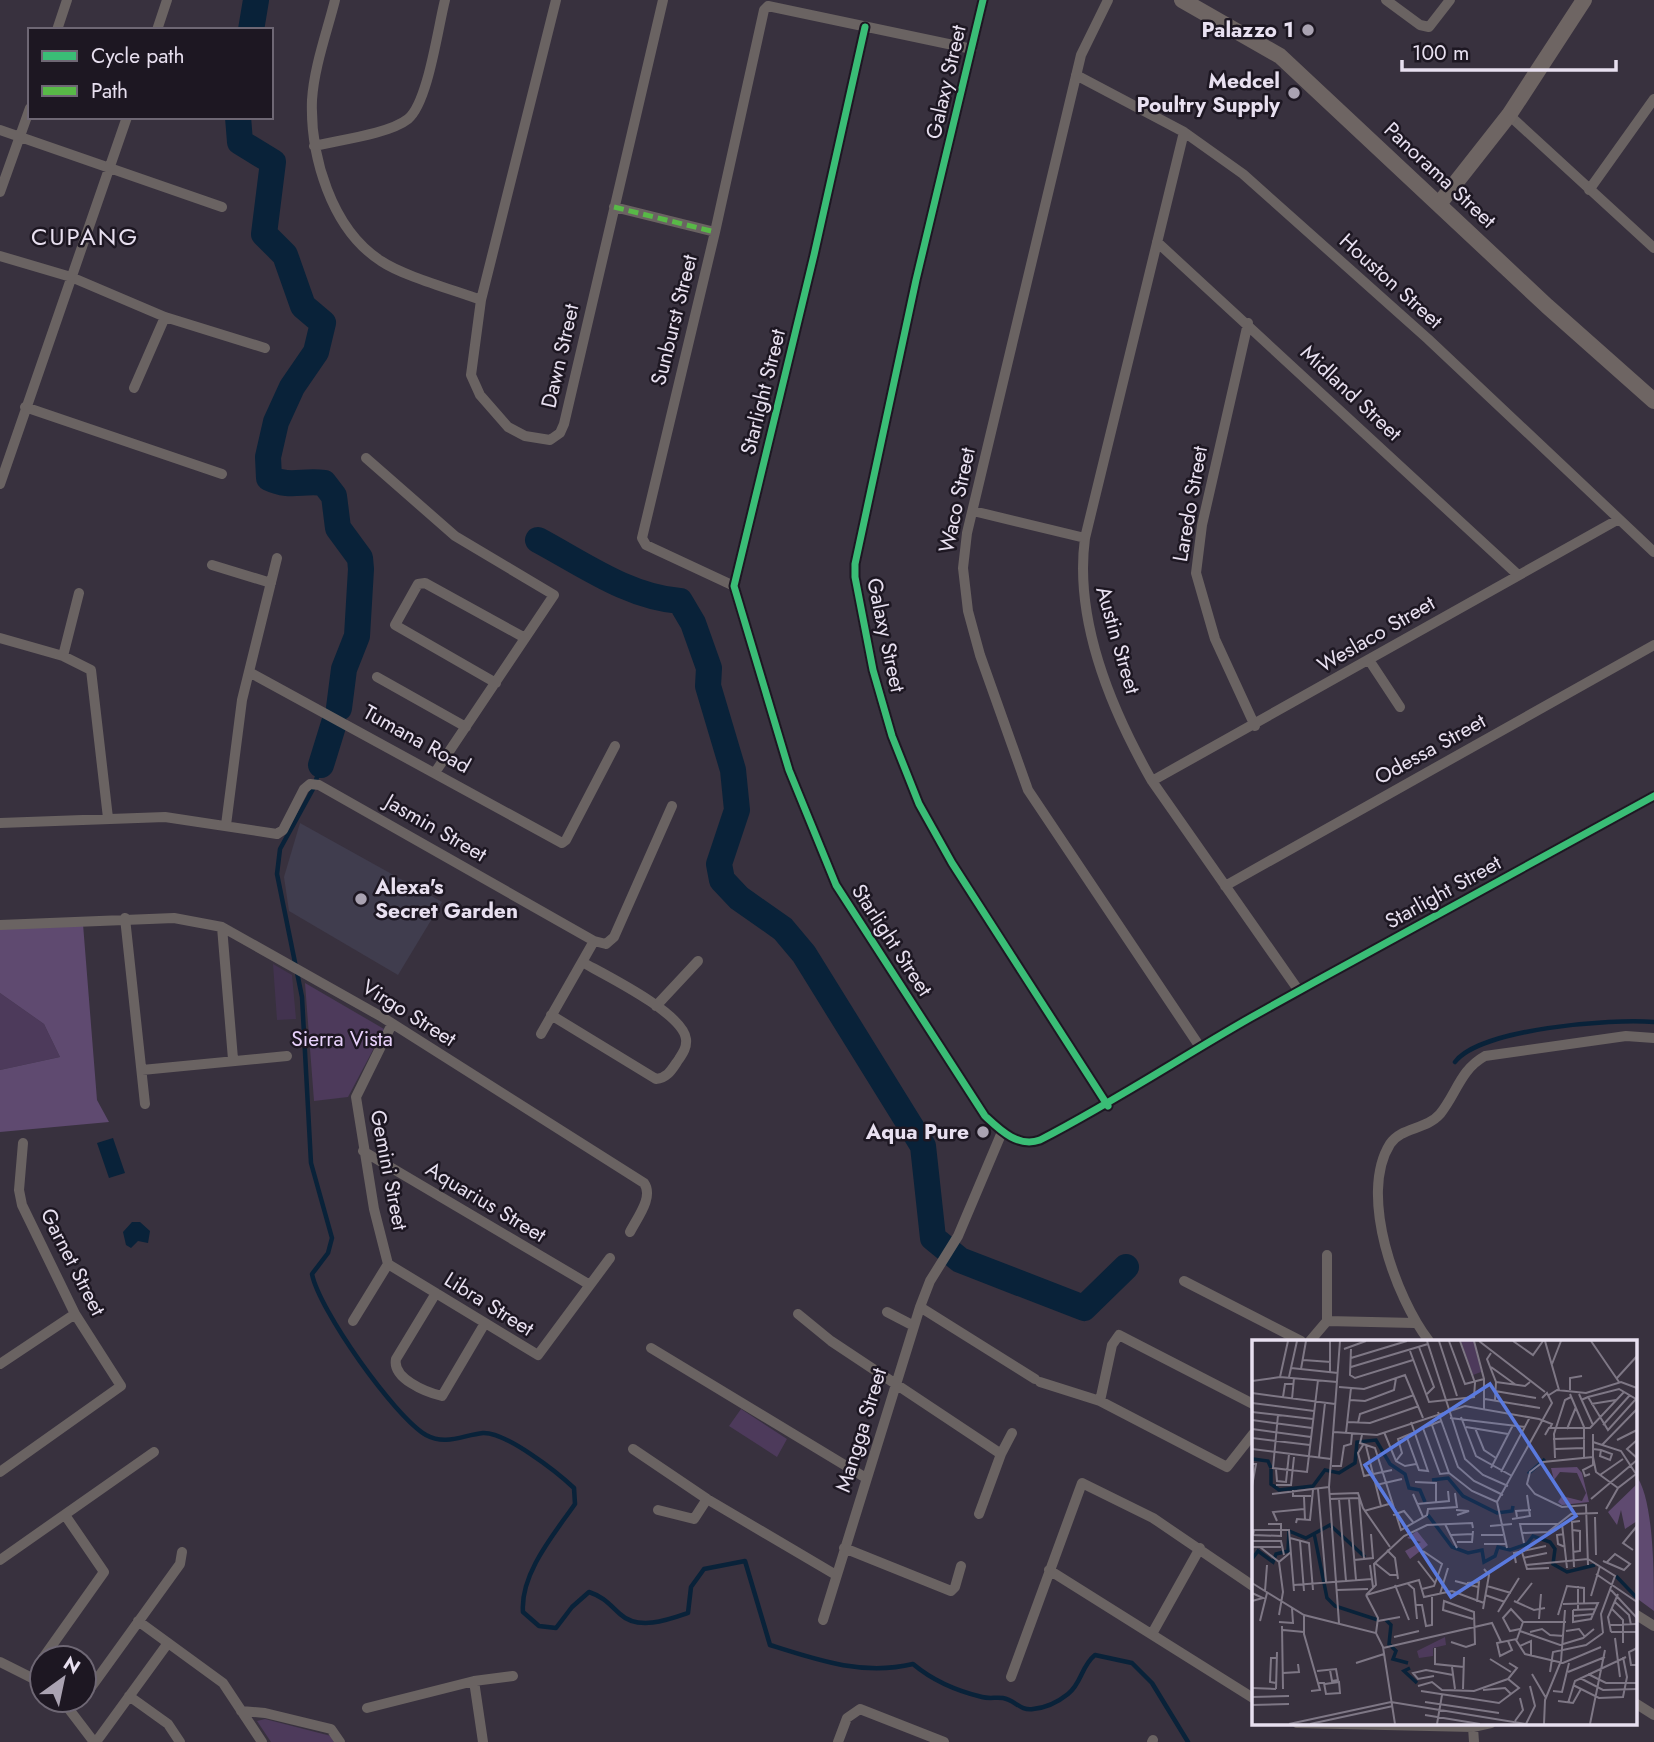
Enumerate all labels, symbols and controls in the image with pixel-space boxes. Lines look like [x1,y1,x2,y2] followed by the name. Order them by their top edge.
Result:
[1202,15,1294,45] place label: Palazzo 1
[918,22,974,142] street label: Galaxy Street
[1300,22,1316,38] marker: Palazzo 1
[28,28,273,119] legend
[1402,28,1616,72] scale bar
[1412,38,1469,68] text: 100 m
[91,41,184,71] text: Cycle path
[1137,66,1281,120] place label: Medcel Poultry Supply
[91,76,128,106] text: Path
[1286,85,1302,101] marker: Medcel Poultry Supply
[1377,115,1503,235] street label: Panorama Street
[31,219,139,254] district label: CUPANG
[1333,226,1449,336] street label: Houston Street
[643,252,705,388] street label: Sunburst Street
[533,301,587,411] street label: Dawn Street
[733,326,793,458] street label: Starlight Street
[1294,338,1408,448] street label: Midland Street
[1165,444,1215,564] street label: Laredo Street
[931,445,983,555] street label: Waco Street
[859,575,913,695] street label: Galaxy Street
[1088,583,1148,697] street label: Austin Street
[1312,588,1440,680] street label: Weslaco Street
[358,697,476,781] street label: Tumana Road
[1369,706,1491,792] street label: Odessa Street
[377,785,492,869] street label: Jasmin Street
[1379,848,1507,936] street label: Starlight Street
[374,872,518,926] place label: Alexa's Secret Garden
[844,878,940,1002] street label: Starlight Street
[353,891,369,907] marker: Alexa's Secret Garden
[356,972,462,1054] street label: Virgo Street
[291,1024,393,1054] park label: Sierra Vista
[363,1107,415,1233] street label: Gemini Street
[865,1117,969,1147] place label: Aqua Pure
[975,1124,991,1140] marker: Aqua Pure
[420,1154,552,1250] street label: Aquarius Street
[33,1203,113,1321] street label: Garnet Street
[438,1265,540,1343] street label: Libra Street
[1252,1340,1636,1724] inset map
[828,1364,894,1496] street label: Mangga Street
[28,1644,98,1714] north arrow
[58,1650,86,1681] text: N

